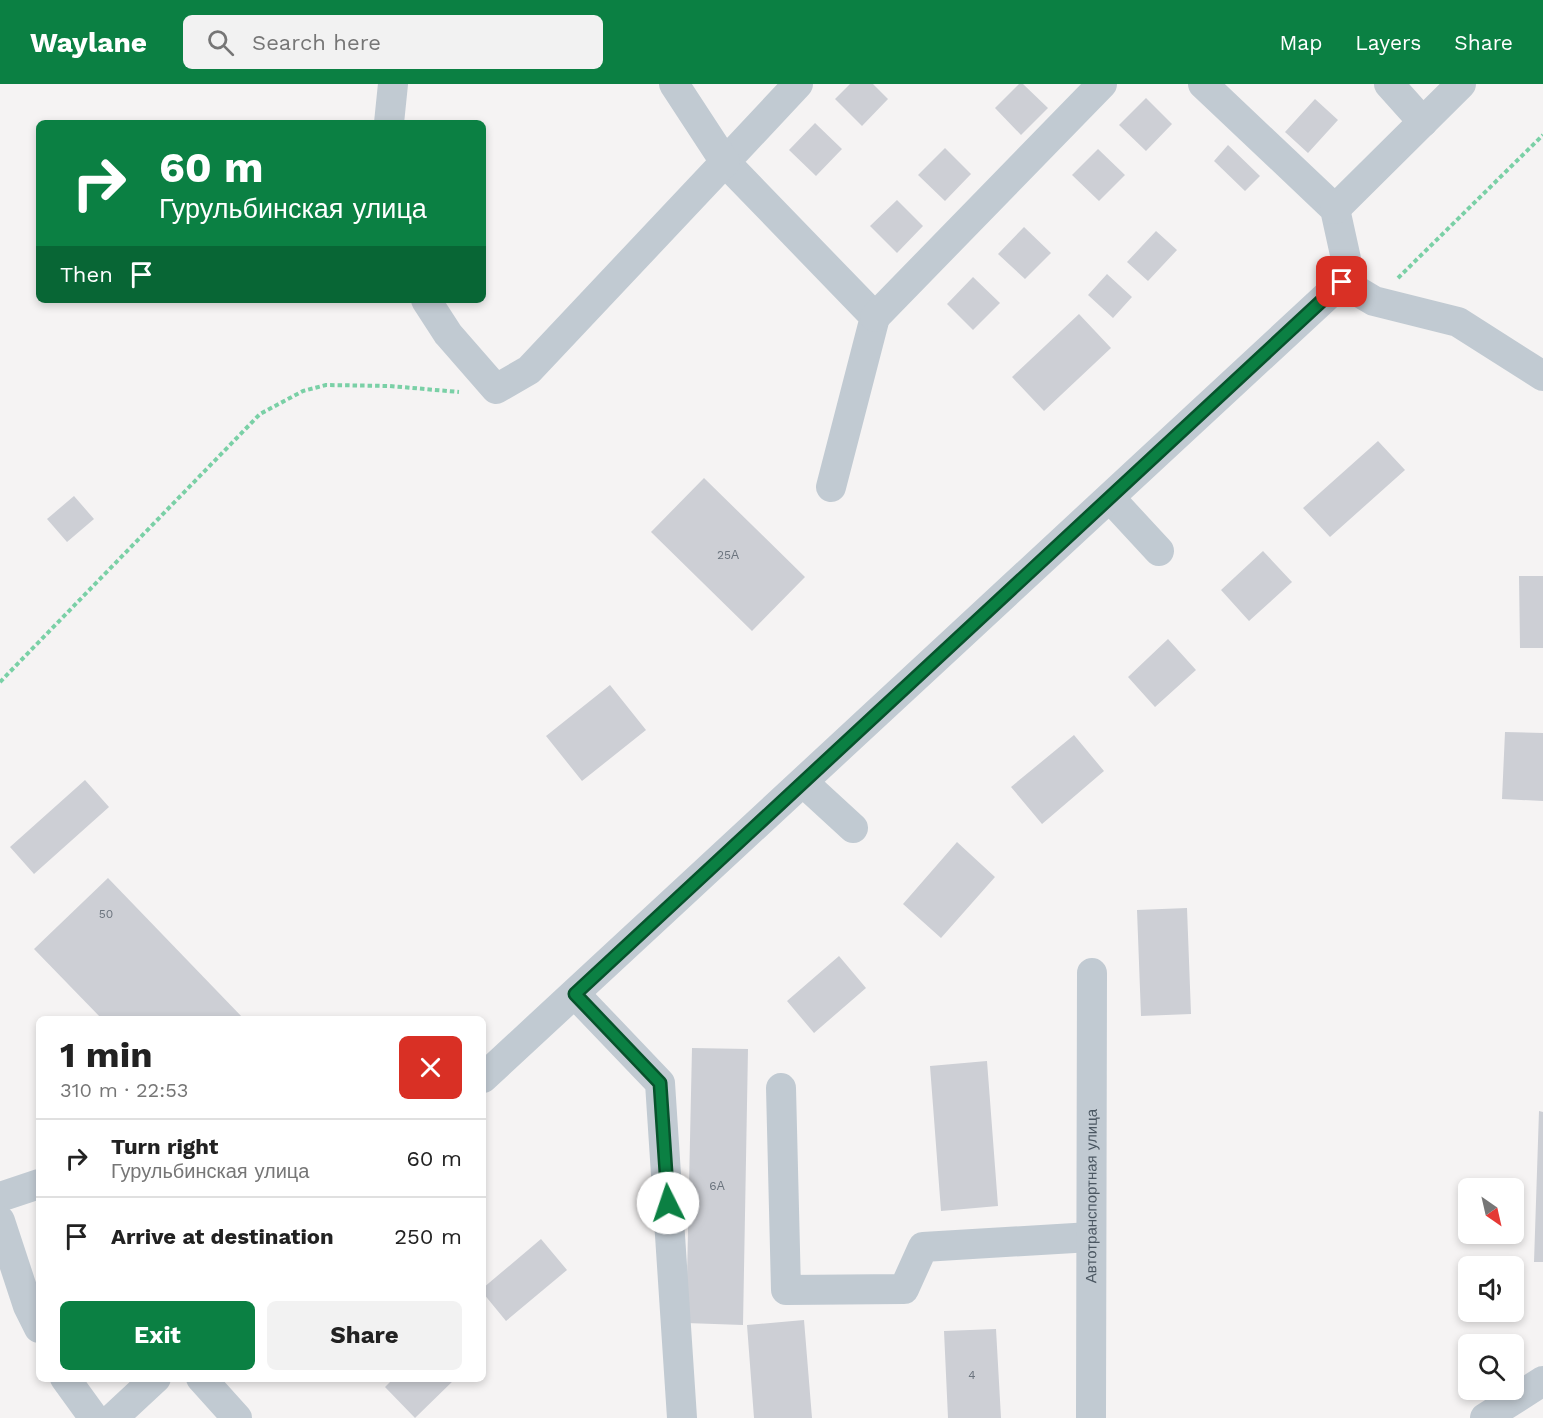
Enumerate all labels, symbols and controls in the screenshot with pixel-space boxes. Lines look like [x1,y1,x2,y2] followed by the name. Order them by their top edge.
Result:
[183,15,603,69] search box
[30,26,147,59] text: Waylane
[204,26,237,59] icon: search
[252,30,381,55] text: Search here
[1279,30,1322,55] text: Map
[1355,30,1421,55] text: Layers
[1454,30,1513,55] text: Share
[159,143,263,192] text: 60 m
[60,144,138,222] icon: right
[159,193,427,225] text: Гурульбинская улица
[1316,256,1367,307] pin
[125,258,158,291] icon: arrive
[60,262,113,287] text: Then
[1325,265,1358,298] icon: arrive
[717,548,739,562] house number: 25А
[99,907,113,921] house number: 50
[60,1034,152,1076] text: 1 min
[399,1036,462,1099] button: close
[60,1078,188,1102] text: 310 m · 22:53
[1082,1108,1101,1283] street label: Автотранспортная улица
[111,1134,218,1159] text: Turn right
[60,1142,93,1175] icon: right
[406,1146,462,1171] text: 60 m
[111,1159,309,1183] text: Гурульбинская улица
[636,1171,700,1235] position arrow
[1458,1178,1524,1244] north arrow
[1458,1178,1524,1400] map controls
[709,1179,725,1193] house number: 6А
[60,1220,93,1253] icon: arrive
[111,1224,334,1249] text: Arrive at destination
[394,1224,462,1249] text: 250 m
[1458,1256,1524,1322] button: sound
[60,1301,255,1370] button: Exit
[267,1301,462,1370] button: Share
[1458,1334,1524,1400] button: search
[968,1368,976,1382] house number: 4

